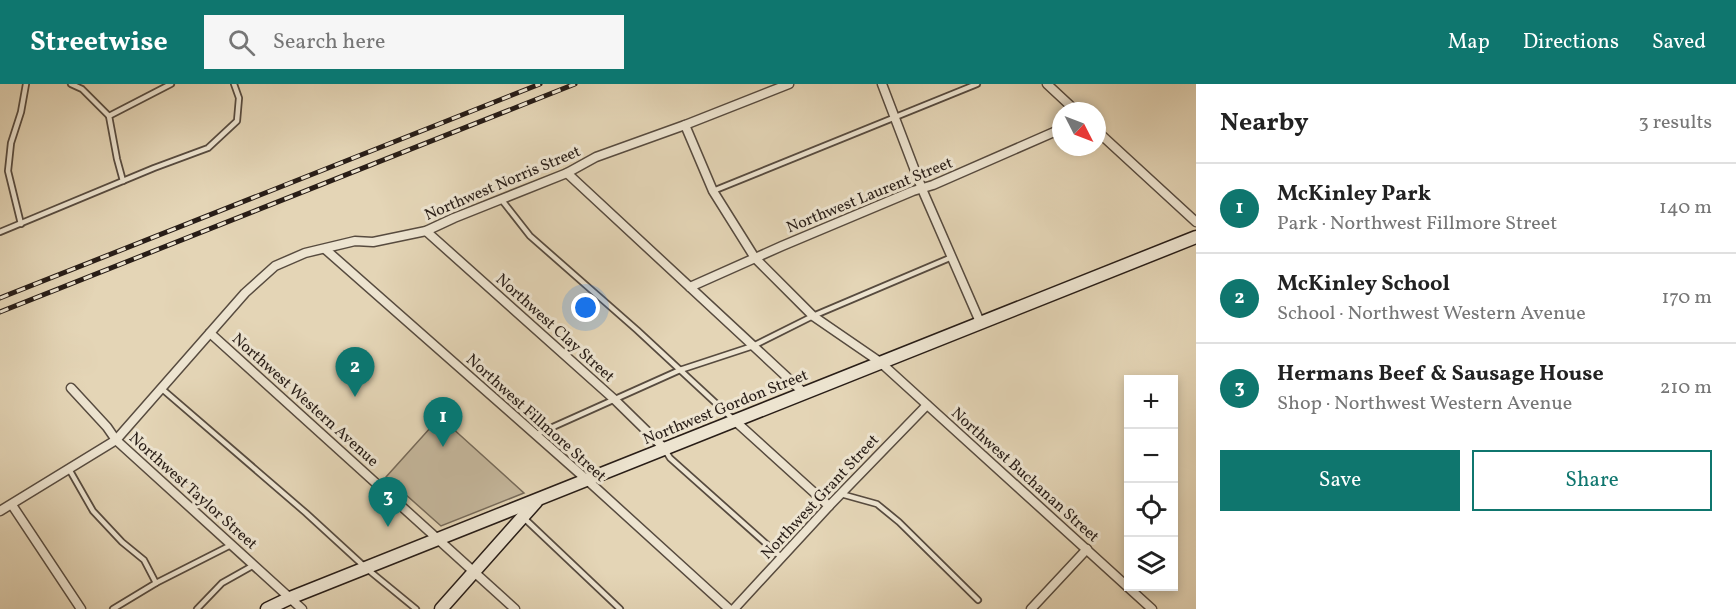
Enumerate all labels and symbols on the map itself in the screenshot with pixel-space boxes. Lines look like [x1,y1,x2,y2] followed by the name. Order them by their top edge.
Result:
[1052,102,1106,156] north arrow
[421,141,585,227] street label: Northwest Norris Street
[783,152,957,239] street label: Northwest Laurent Street
[490,269,619,388] street label: Northwest Clay Street
[571,293,600,322] your location
[226,329,383,472] street label: Northwest Western Avenue
[336,348,374,397] pin: 2
[461,349,611,488] street label: Northwest Fillmore Street
[640,365,812,451] street label: Northwest Gordon Street
[424,398,462,447] pin: 1
[946,403,1104,548] street label: Northwest Buchanan Street
[124,428,262,556] street label: Northwest Taylor Street
[757,430,885,565] street label: Northwest Grant Street
[368,478,408,527] pin: 3

